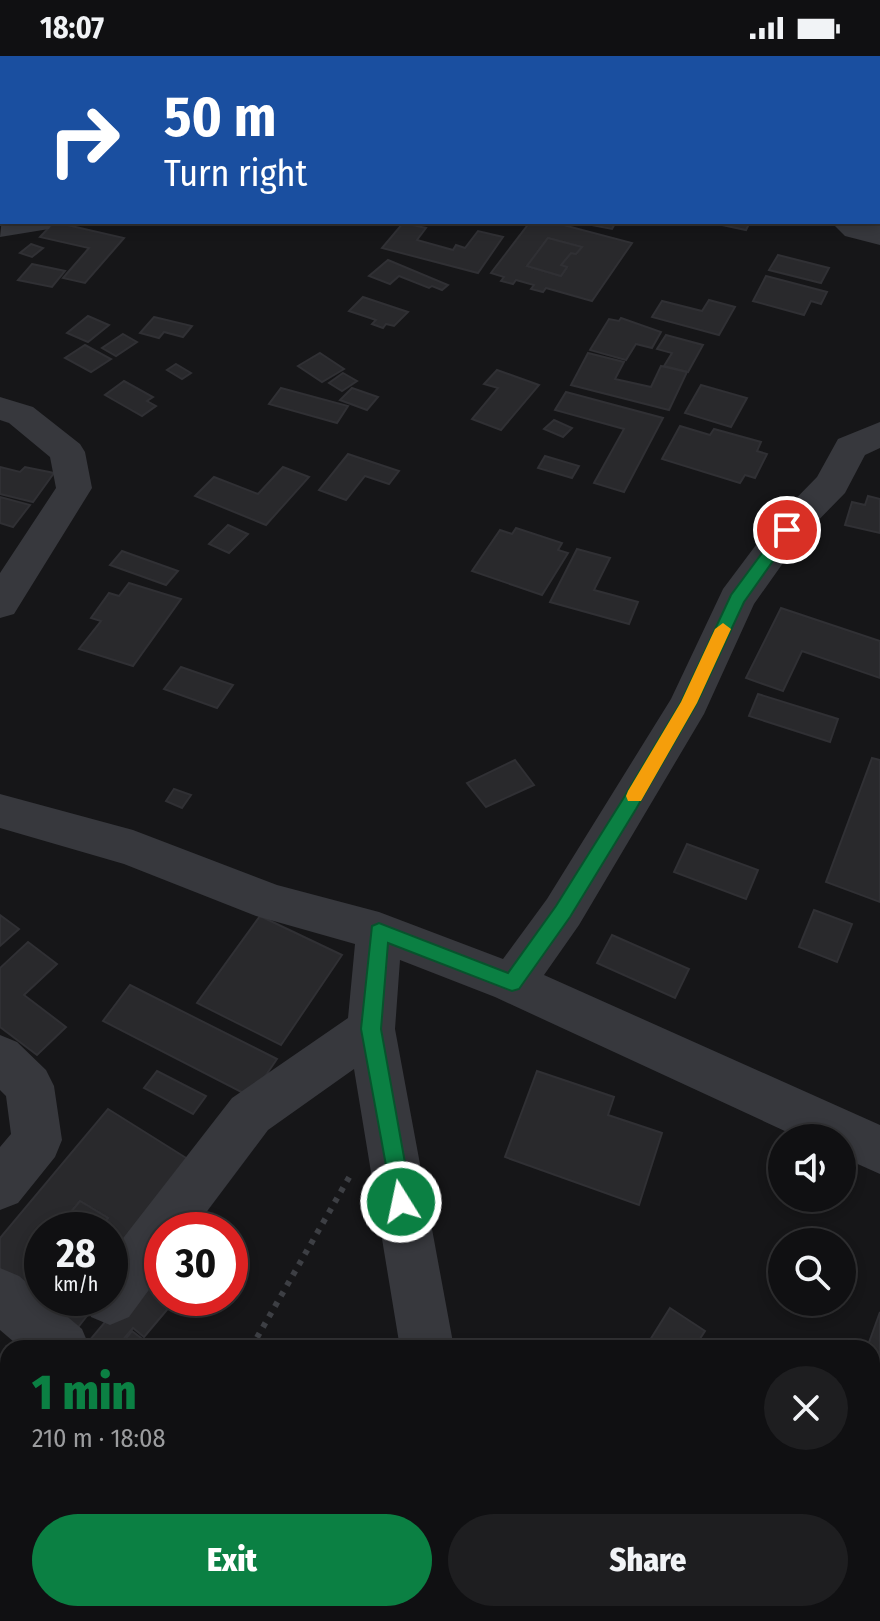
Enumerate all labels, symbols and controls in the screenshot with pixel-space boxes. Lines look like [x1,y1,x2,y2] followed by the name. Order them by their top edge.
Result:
[40,10,104,46] text: 18:07
[164,84,276,151] text: 50 m
[32,88,136,192] icon: right
[164,152,307,196] text: Turn right
[753,496,821,564] pin
[765,508,809,552] icon: arrive
[768,1124,856,1316] map controls
[768,1124,856,1212] button: sound
[359,1160,443,1244] position arrow
[144,1212,248,1316] speed limit sign: 30
[768,1228,856,1316] button: search
[56,1230,96,1278] text: 28
[54,1272,98,1296] text: km/h
[32,1364,136,1422] text: 1 min
[764,1366,848,1450] button: close
[32,1423,166,1454] text: 210 m · 18:08
[32,1514,432,1606] button: Exit
[448,1514,848,1606] button: Share

